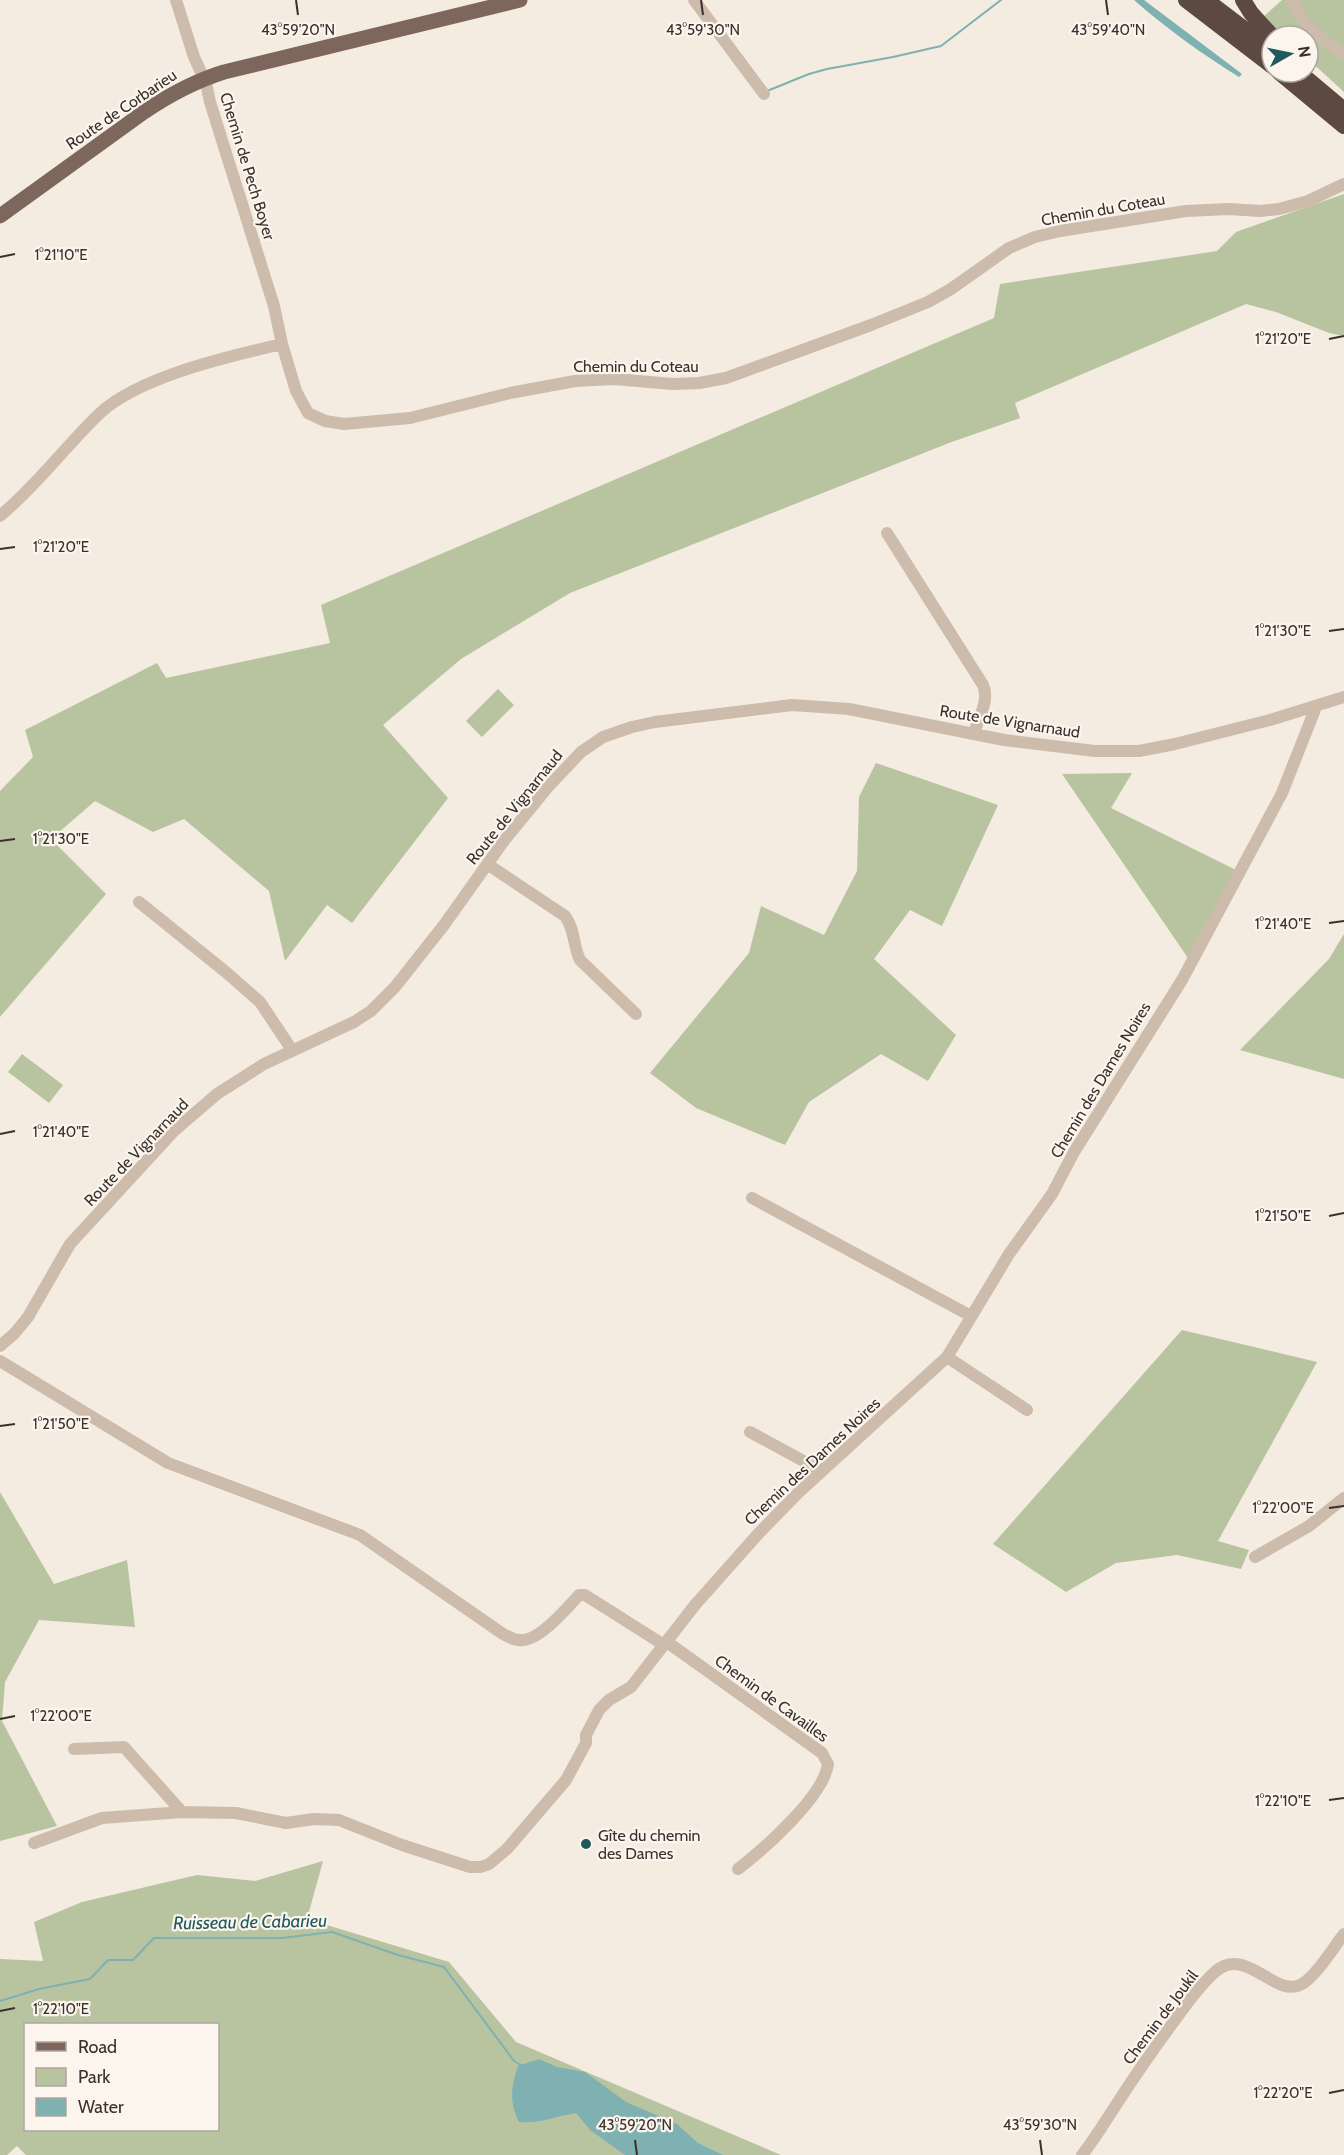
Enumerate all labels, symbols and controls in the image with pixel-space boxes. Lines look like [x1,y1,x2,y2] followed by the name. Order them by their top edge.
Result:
[261,21,335,39] text: 43°59'20"N
[666,21,740,39] text: 43°59'30"N
[1071,21,1145,39] text: 43°59'40"N
[1260,24,1320,84] north arrow
[1294,45,1315,59] text: N
[62,65,180,153] street label: Route de Corbarieu
[216,90,279,243] street label: Chemin de Pech Boyer
[1040,189,1167,230] street label: Chemin du Coteau
[34,246,88,264] text: 1°21'10"E
[1255,330,1311,348] text: 1°21'20"E
[573,357,699,376] street label: Chemin du Coteau
[33,538,89,556] text: 1°21'20"E
[1255,622,1311,640] text: 1°21'30"E
[938,701,1081,742] street label: Route de Vignarnaud
[462,746,566,868] street label: Route de Vignarnaud
[33,830,89,848] text: 1°21'30"E
[1255,915,1311,933] text: 1°21'40"E
[1046,999,1155,1162] street label: Chemin des Dames Noires
[80,1095,192,1210] street label: Route de Vignarnaud
[33,1123,89,1141] text: 1°21'40"E
[1255,1207,1311,1225] text: 1°21'50"E
[741,1393,884,1529] street label: Chemin des Dames Noires
[33,1415,89,1433] text: 1°21'50"E
[1252,1499,1314,1517] text: 1°22'00"E
[711,1651,833,1746] street label: Chemin de Cavailles
[30,1707,92,1725] text: 1°22'00"E
[1255,1792,1311,1810] text: 1°22'10"E
[598,1826,701,1863] place label: Gîte du chemin des Dames
[579,1837,593,1851] marker: Gîte du chemin des Dames
[173,1910,327,1934] water label: Ruisseau de Cabarieu
[1119,1966,1202,2068] street label: Chemin de Joukil
[33,2000,89,2018] text: 1°22'10"E
[24,2023,219,2131] legend
[78,2036,117,2058] text: Road
[78,2066,111,2088] text: Park
[1253,2084,1313,2102] text: 1°22'20"E
[78,2096,124,2118] text: Water
[598,2116,672,2134] text: 43°59'20"N
[1003,2116,1077,2134] text: 43°59'30"N

